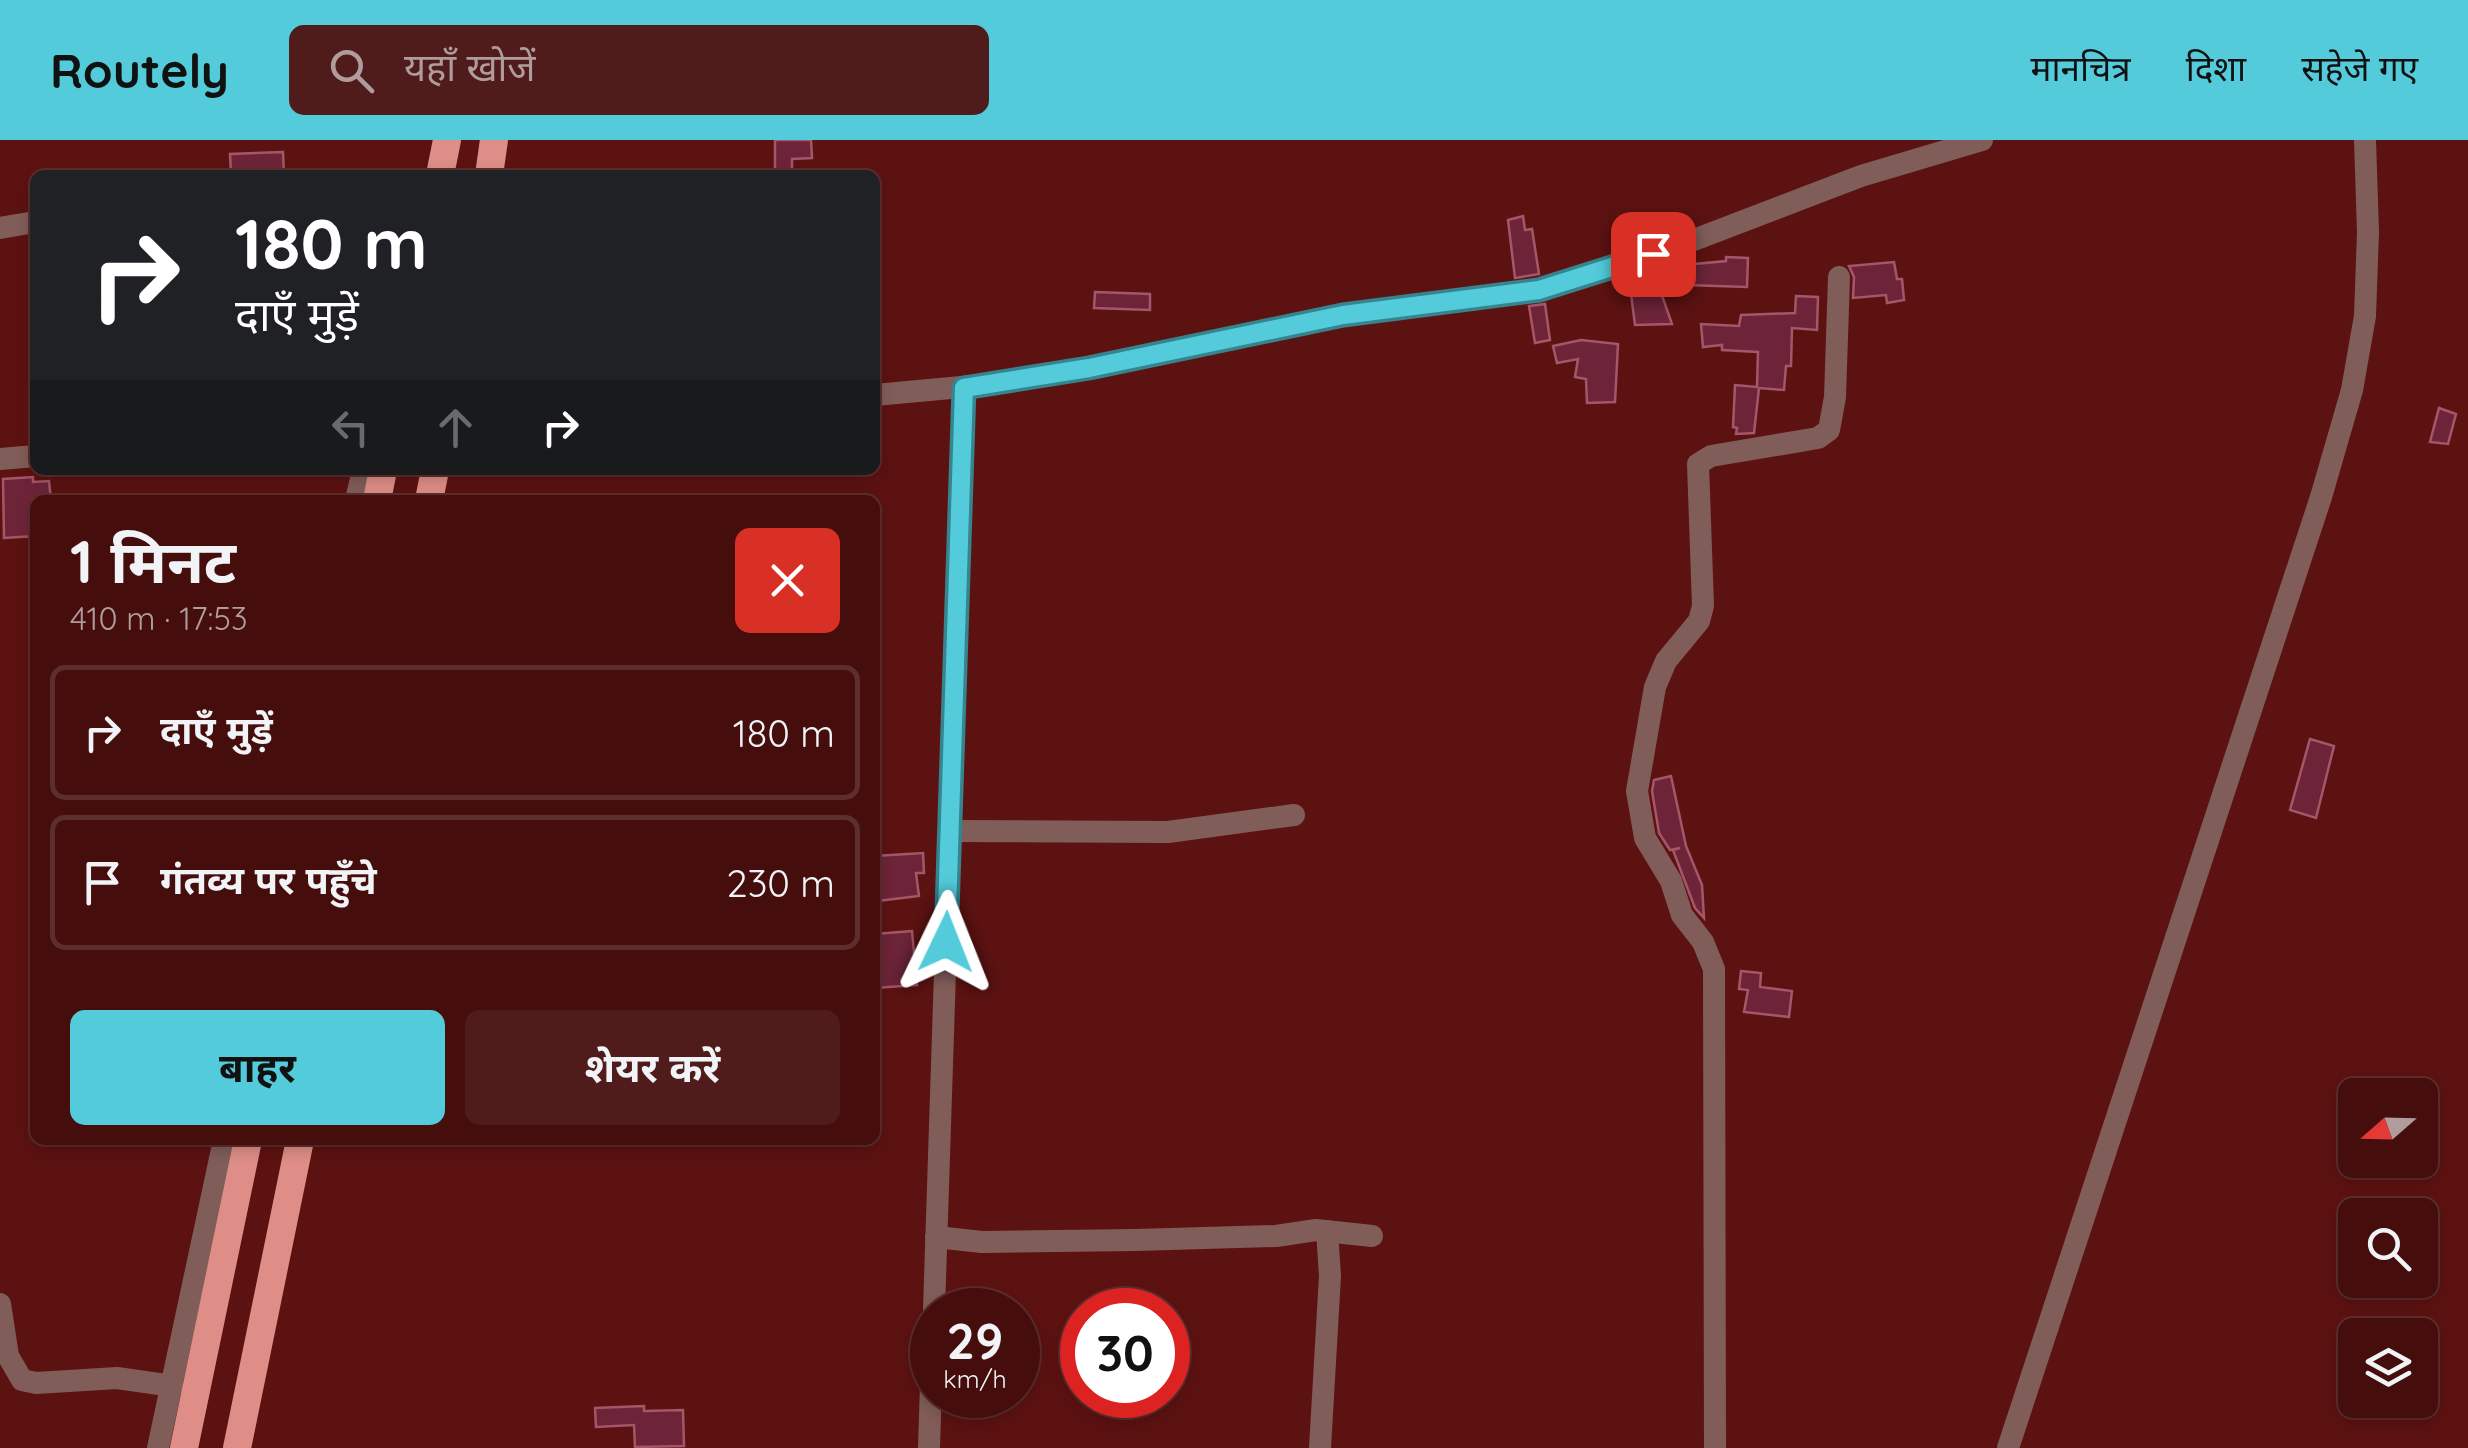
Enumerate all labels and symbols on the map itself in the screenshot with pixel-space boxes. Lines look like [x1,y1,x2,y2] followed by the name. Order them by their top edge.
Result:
[1611,212,1696,297] pin
[894,890,998,994] position arrow
[2338,1078,2438,1178] north arrow
[1060,1288,1190,1418] speed limit sign: 30

